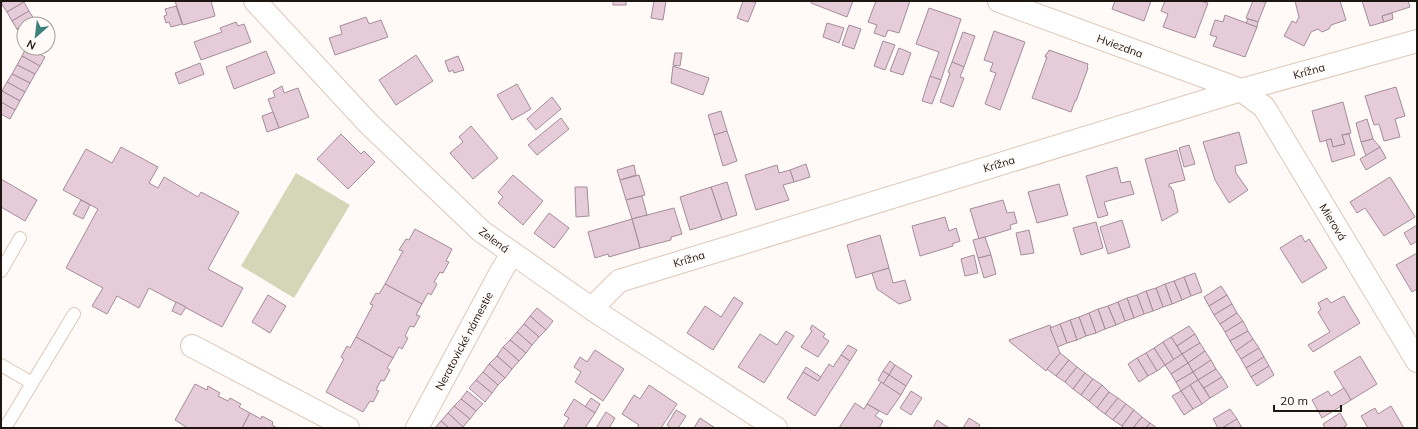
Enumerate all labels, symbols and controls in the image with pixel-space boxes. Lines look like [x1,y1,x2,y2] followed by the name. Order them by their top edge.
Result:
[16,16,56,56] north arrow
[1095,31,1145,61] street label: Hviezdna
[24,37,38,53] text: N
[1292,60,1326,82] street label: Krížna
[981,153,1017,175] street label: Krížna
[1317,201,1349,243] street label: Mierová
[476,224,512,256] street label: Zelená
[671,248,707,270] street label: Krížna
[432,289,496,393] street label: Neratovické námestie
[1274,387,1341,413] scale bar
[1280,393,1308,408] text: 20 m

